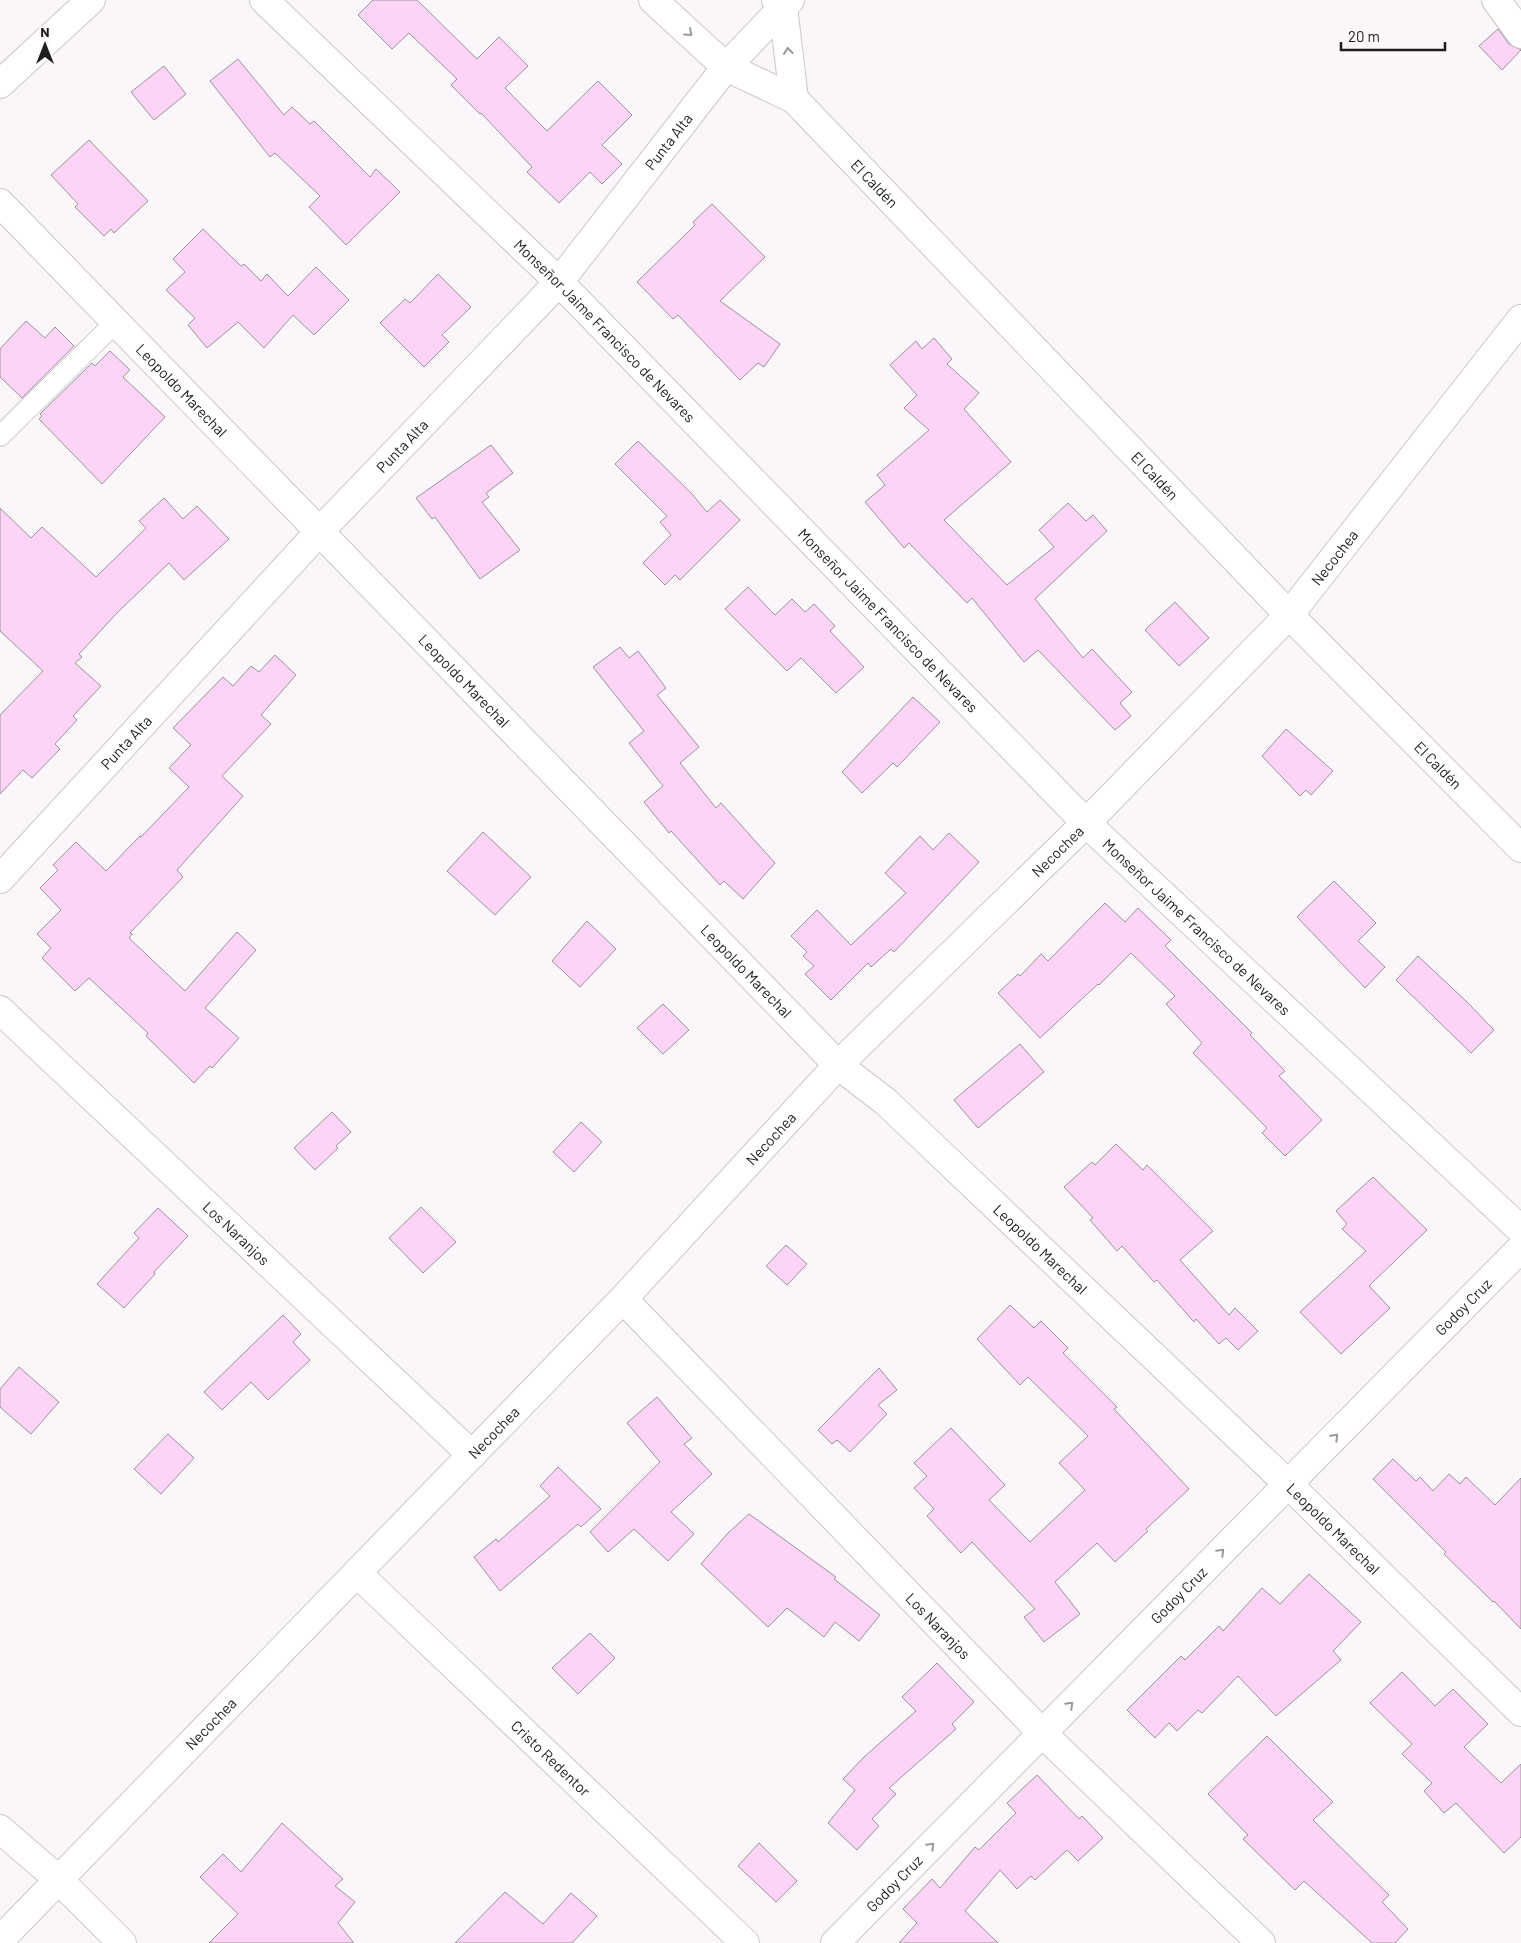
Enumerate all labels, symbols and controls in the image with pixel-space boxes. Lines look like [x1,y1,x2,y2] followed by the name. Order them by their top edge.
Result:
[20,20,70,70] north arrow
[1341,20,1445,52] scale bar
[40,23,50,40] text: N
[683,27,692,36] one-way arrow
[1348,27,1380,45] text: 20 m
[783,46,794,54] one-way arrow
[641,109,696,173] street label: Punta Alta
[848,155,902,211] street label: El Caldén
[511,235,699,426] street label: Monseñor Jaime Francisco de Nevares
[133,340,231,440] street label: Leopoldo Marechal
[372,415,432,476] street label: Punta Alta
[1128,448,1182,503] street label: El Caldén
[795,524,982,716] street label: Monseñor Jaime Francisco de Nevares
[1307,526,1361,589] street label: Necochea
[415,630,513,731] street label: Leopoldo Marechal
[97,711,155,773] street label: Punta Alta
[1411,737,1466,793] street label: El Caldén
[1028,822,1087,880] street label: Necochea
[1099,835,1294,1019] street label: Monseñor Jaime Francisco de Nevares
[697,921,796,1021] street label: Leopoldo Marechal
[742,1108,799,1169] street label: Necochea
[199,1197,274,1269] street label: Los Naranjos
[990,1200,1091,1298] street label: Leopoldo Marechal
[1431,1274,1495,1339] street label: Godoy Cruz
[464,1403,523,1462] street label: Necochea
[1329,1433,1338,1442] one-way arrow
[1283,1479,1384,1578] street label: Leopoldo Marechal
[1215,1549,1224,1558] one-way arrow
[1147,1563,1211,1627] street label: Godoy Cruz
[902,1589,974,1662] street label: Los Naranjos
[181,1694,240,1753] street label: Necochea
[1064,1702,1073,1711] one-way arrow
[508,1716,595,1800] street label: Cristo Redentor
[925,1843,934,1852] one-way arrow
[862,1851,926,1915] street label: Godoy Cruz

